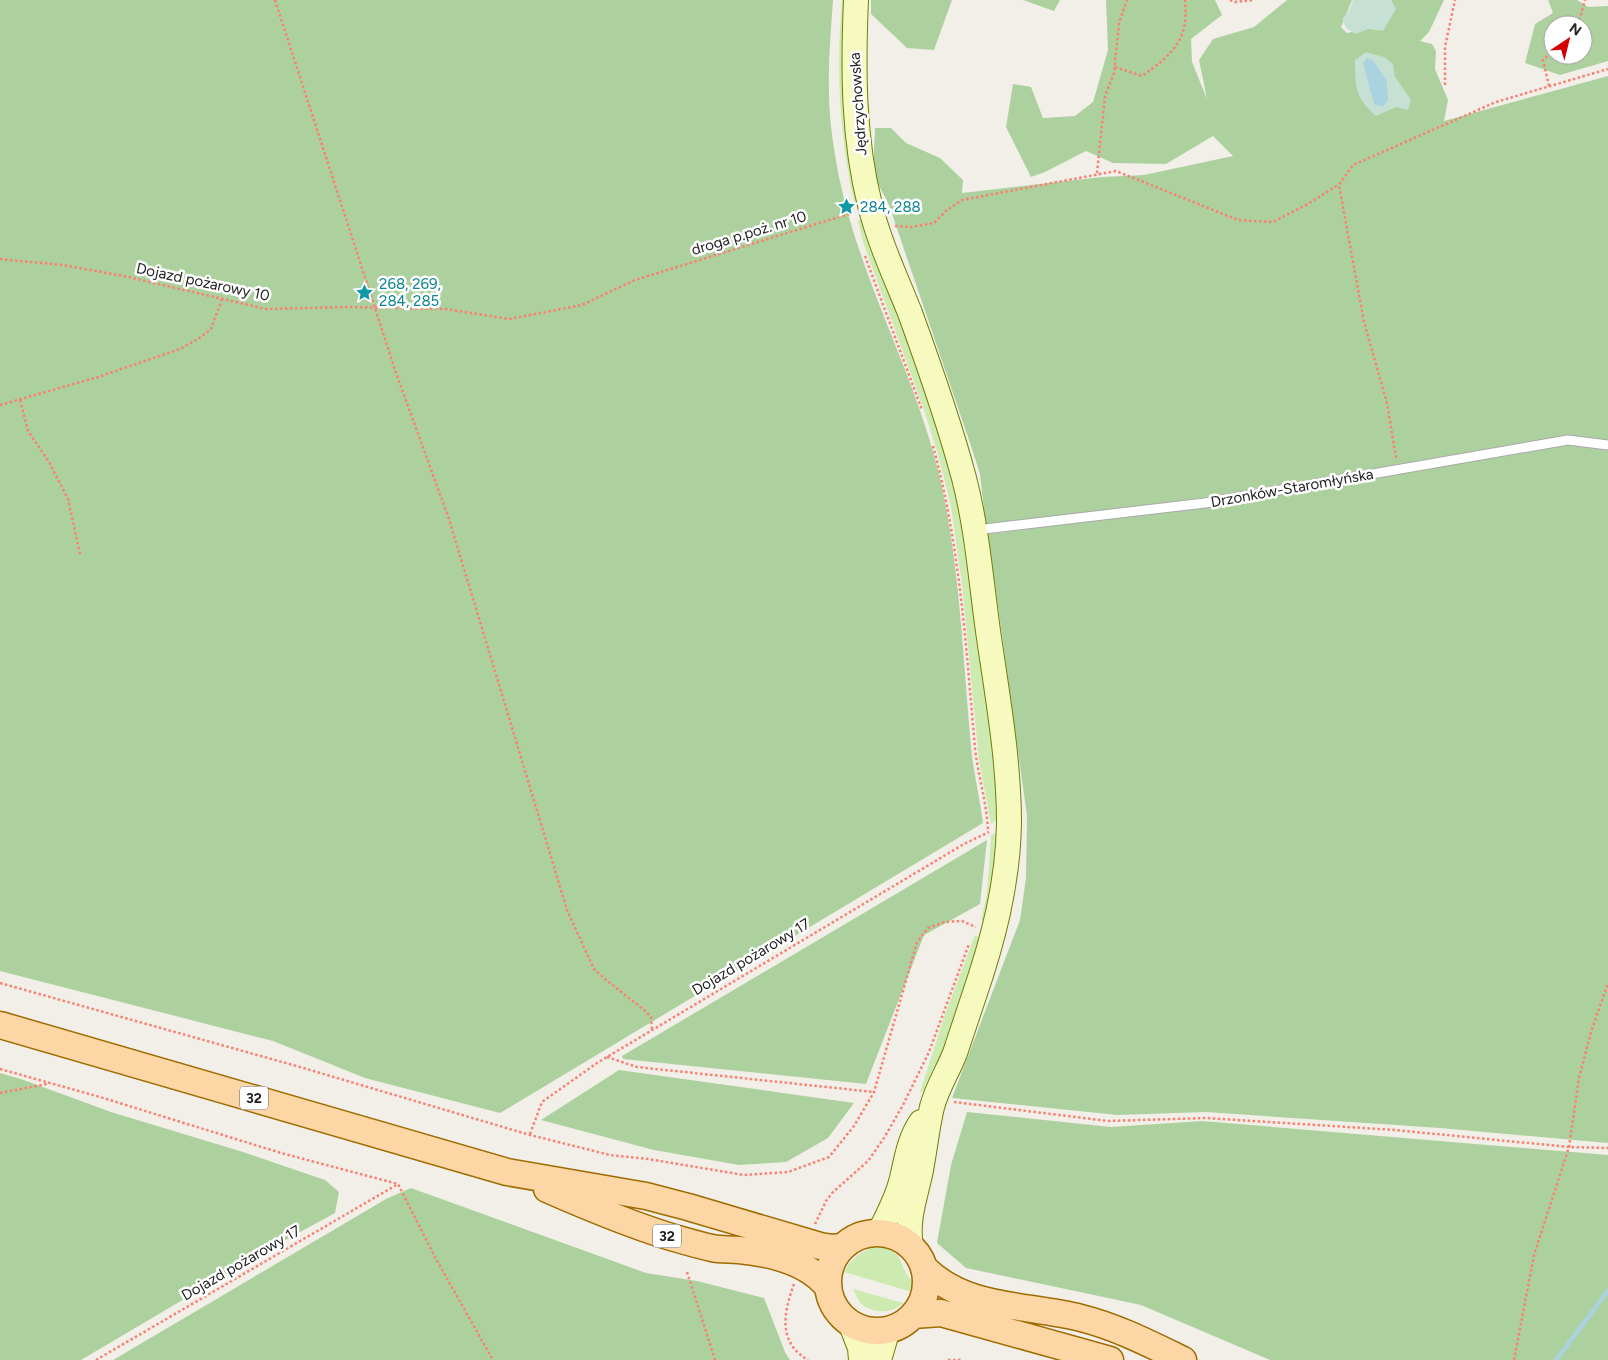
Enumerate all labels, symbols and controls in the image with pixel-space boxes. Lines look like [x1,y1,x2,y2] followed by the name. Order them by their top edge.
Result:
[1543,15,1593,65] north arrow
[1566,20,1584,40] text: N
[845,52,871,156] street label: Jędrzychowska
[836,197,856,217] place icon: 284, 288
[860,198,921,216] place label: 284, 288
[689,207,809,259] street label: droga p.poż. nr 10
[135,259,271,305] street label: Dojazd pożarowy 10
[379,275,441,310] place label: 268, 269, 284, 285
[355,283,375,303] place icon: 268, 269, 284, 285
[1209,465,1375,511] street label: Drzonków-Staromłyńska
[689,915,813,999] street label: Dojazd pożarowy 17
[240,1086,268,1110] road number: 32
[178,1222,304,1304] street label: Dojazd pożarowy 17
[653,1224,681,1248] road number: 32

